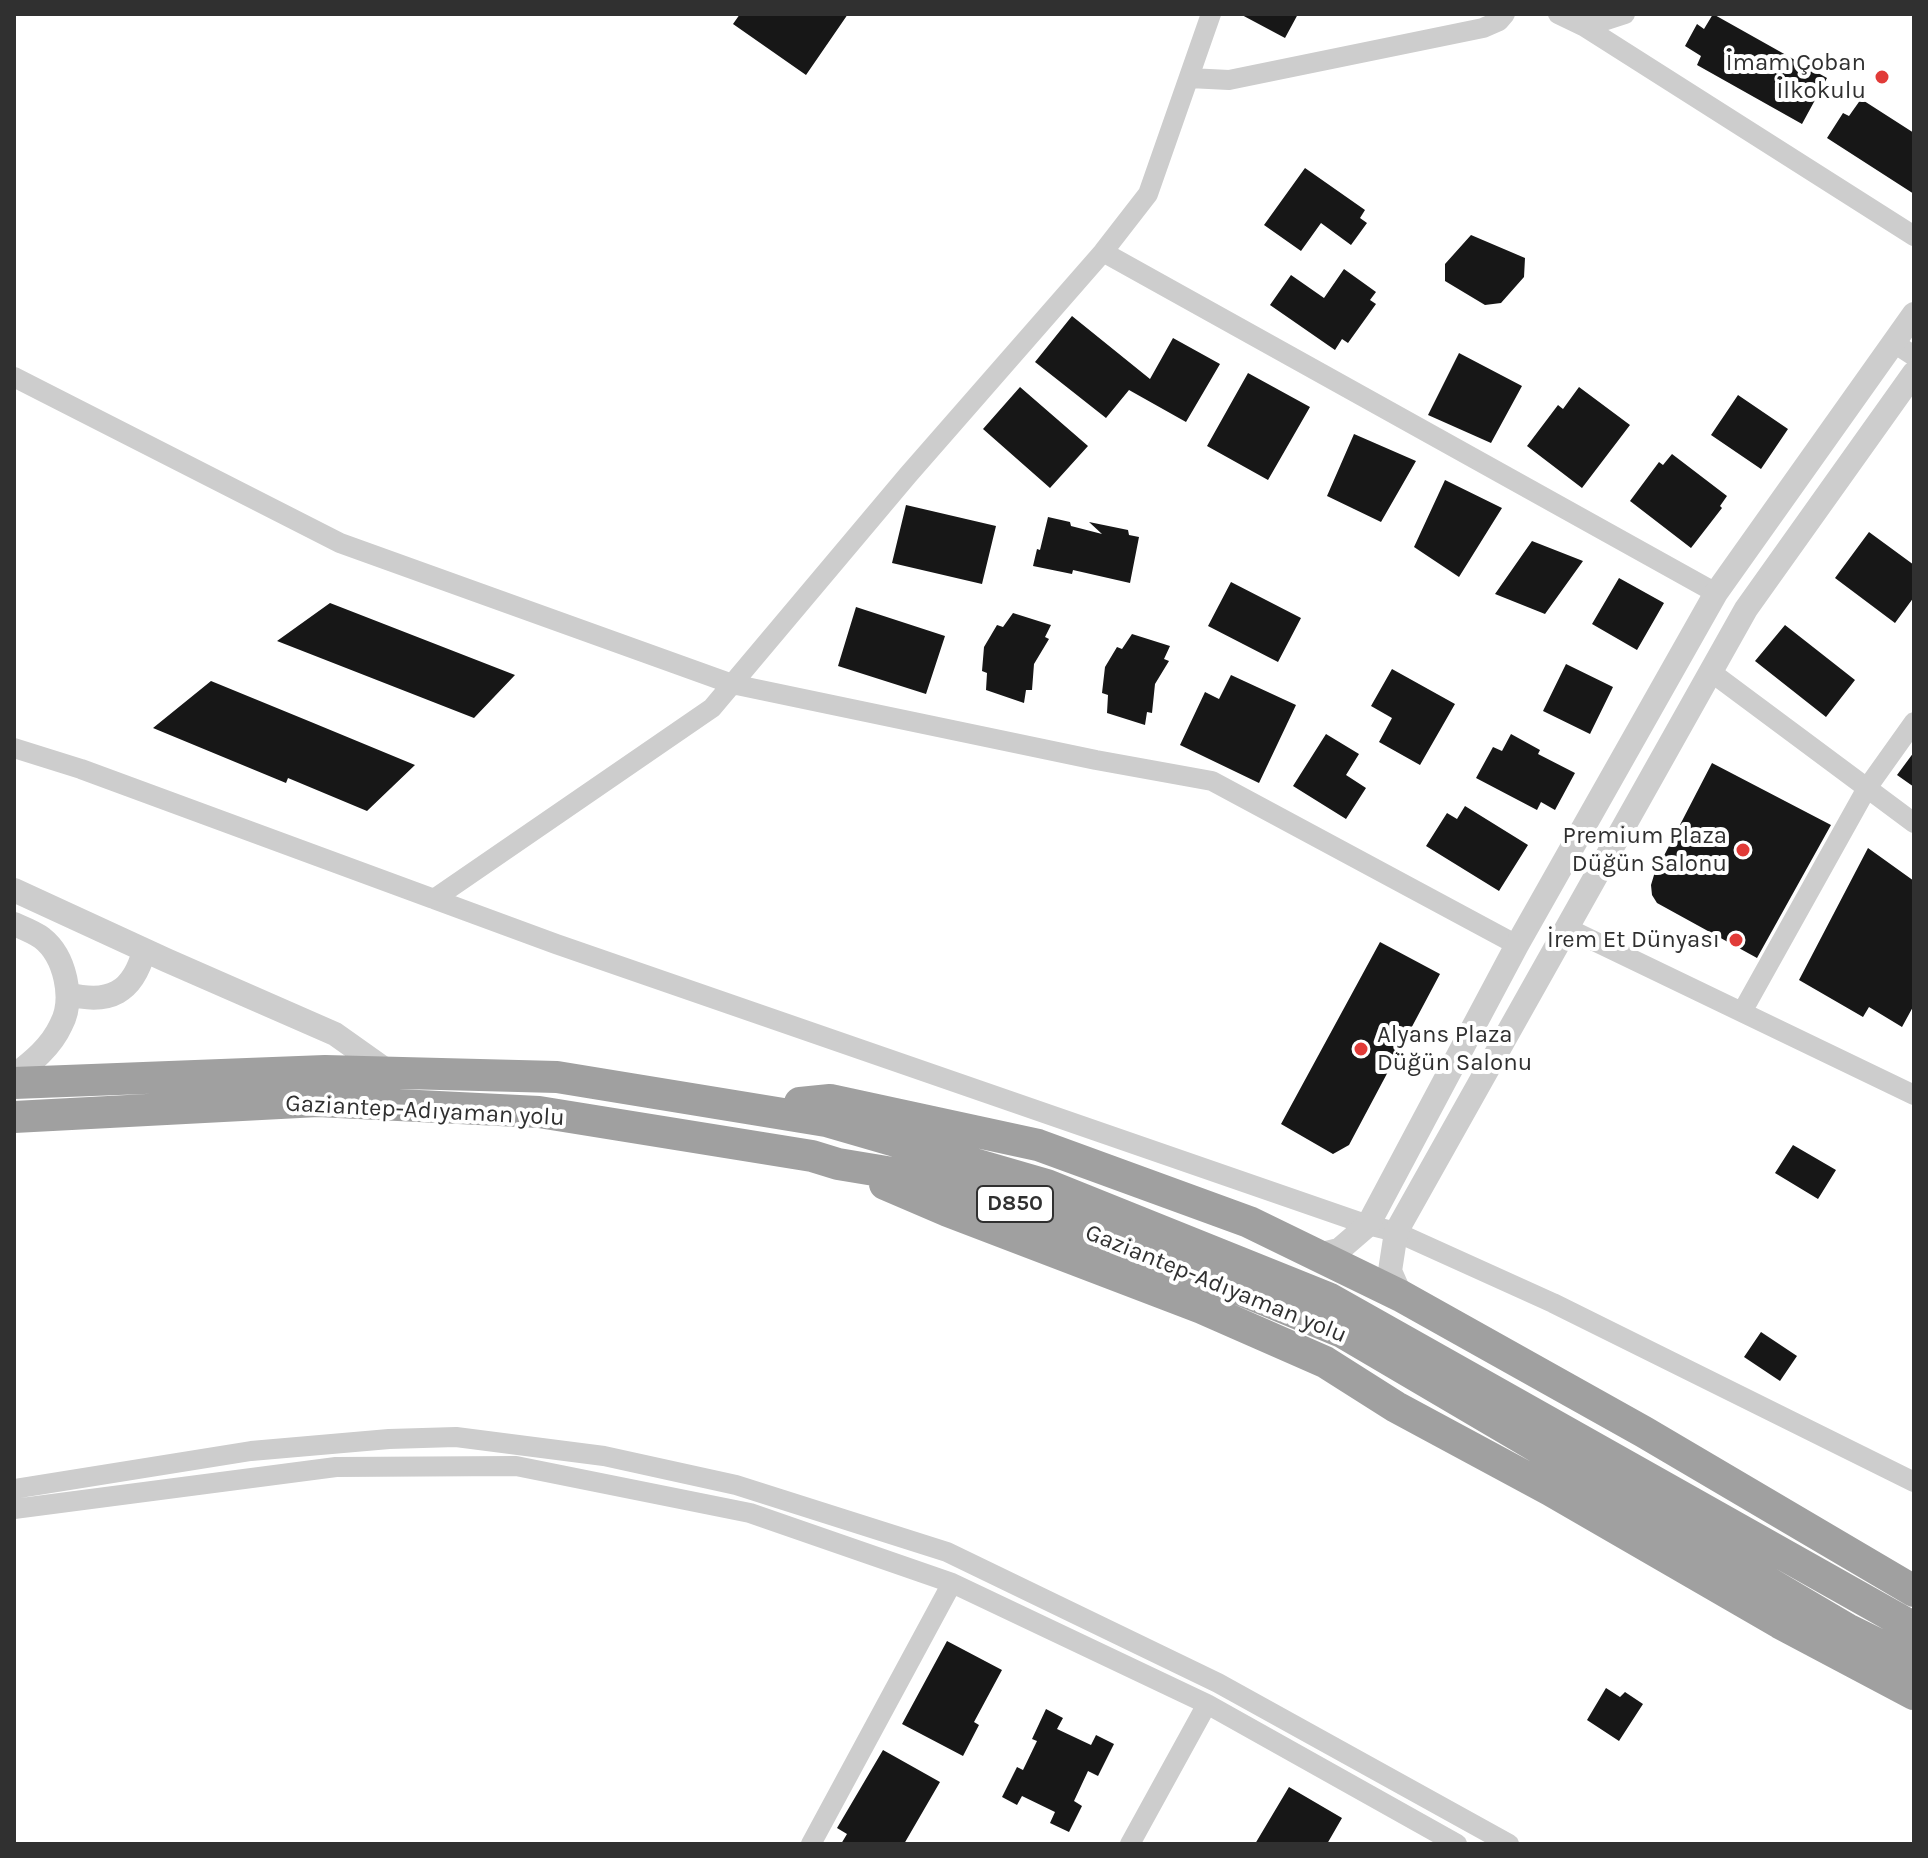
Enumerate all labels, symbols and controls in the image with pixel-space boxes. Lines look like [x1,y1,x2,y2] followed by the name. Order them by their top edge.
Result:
[1726,49,1866,105] place label: İmam Çoban İlkokulu
[1873,68,1891,86] marker: İmam Çoban İlkokulu
[1563,822,1727,878] place label: Premium Plaza Düğün Salonu
[1734,841,1752,859] marker: Premium Plaza Düğün Salonu
[1547,926,1720,954] place label: İrem Et Dünyası
[1727,931,1745,949] marker: İrem Et Dünyası
[1377,1021,1532,1077] place label: Alyans Plaza Düğün Salonu
[1352,1040,1370,1058] marker: Alyans Plaza Düğün Salonu
[285,1089,565,1133] street label: Gaziantep-Adıyaman yolu
[977,1186,1053,1222] road number: D850
[1081,1218,1351,1350] street label: Gaziantep-Adıyaman yolu

